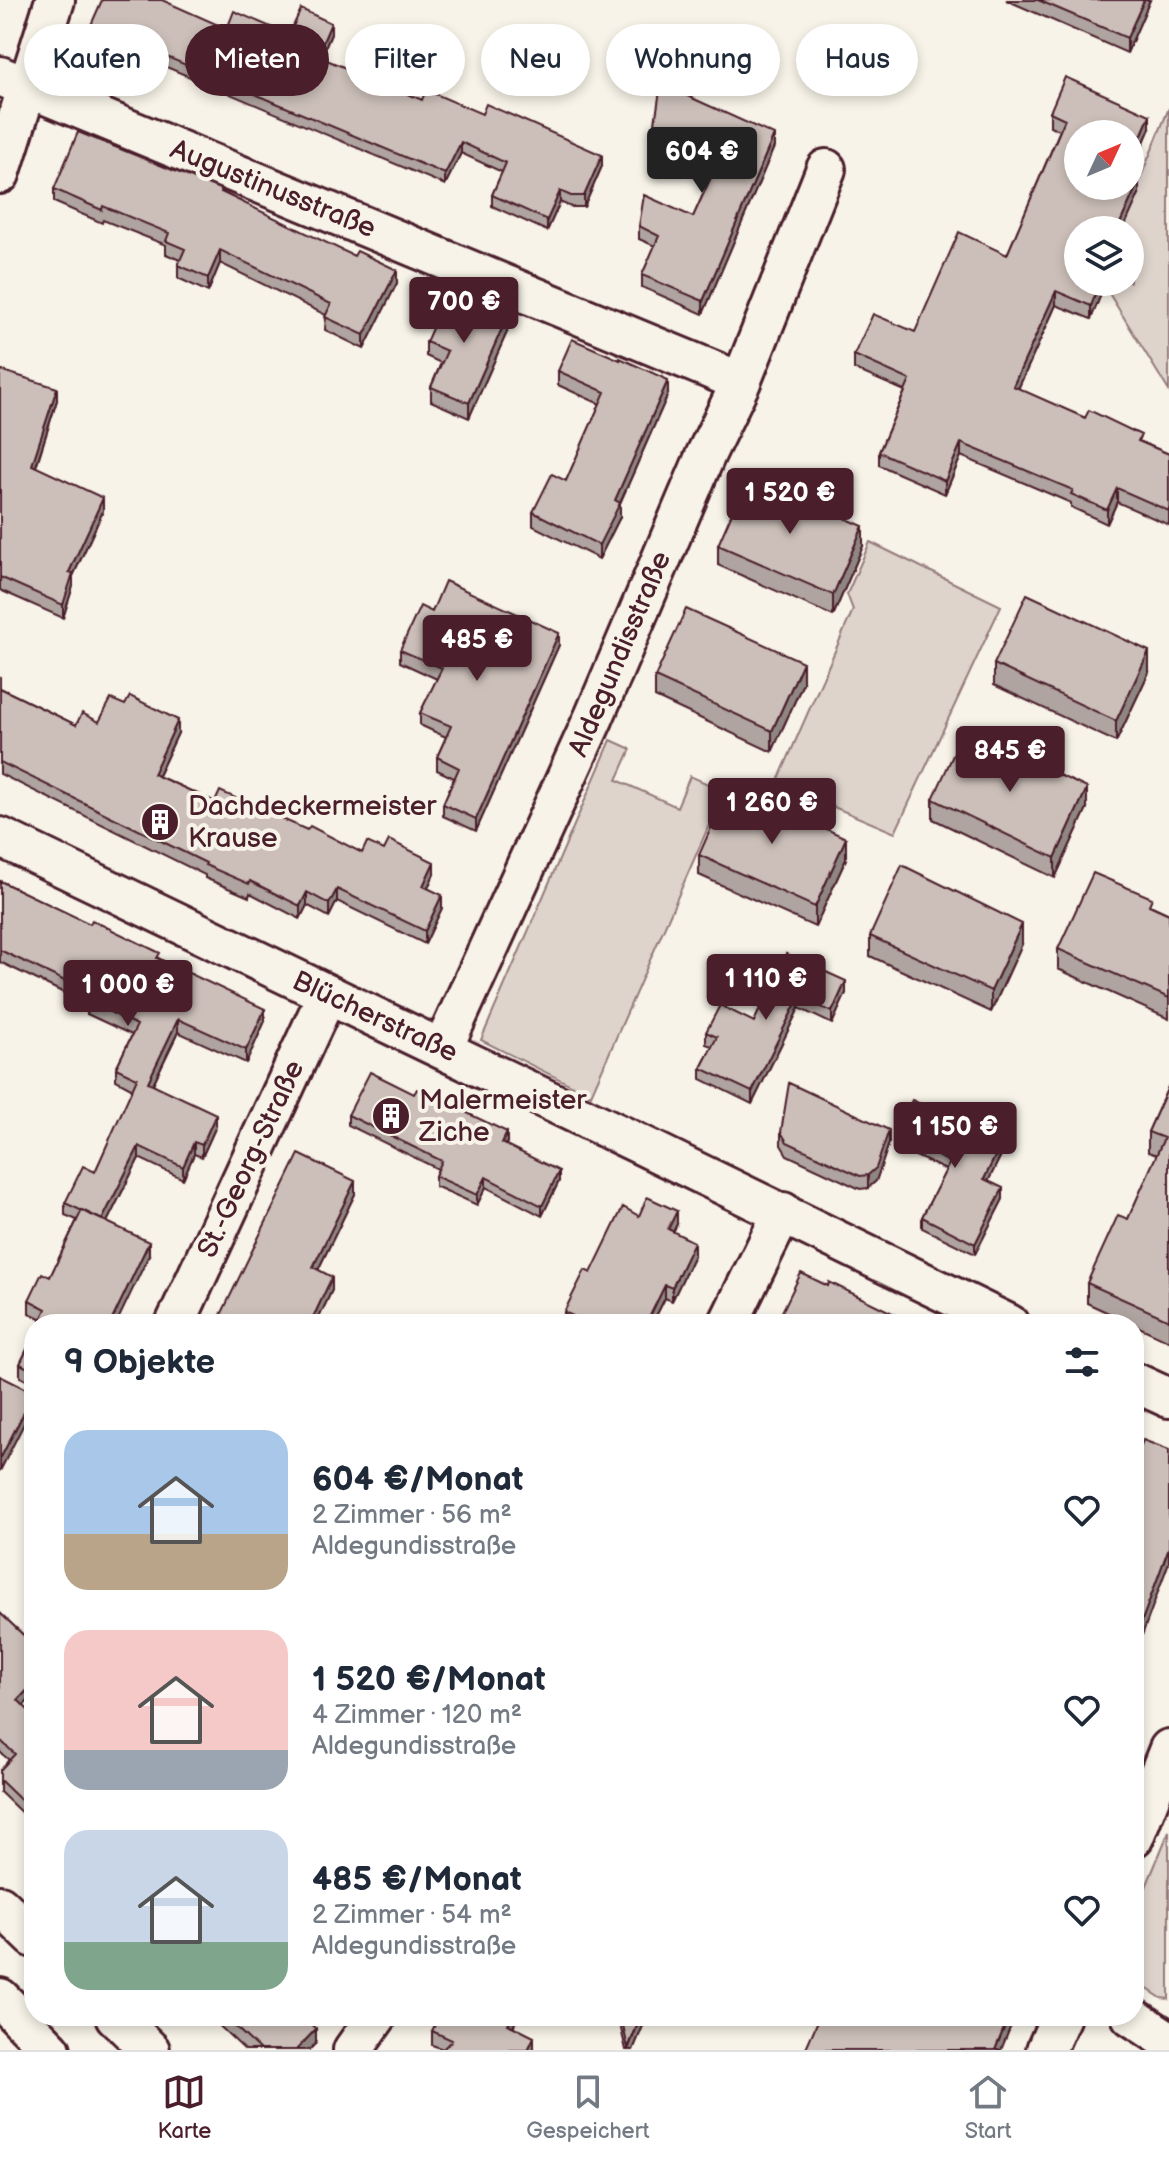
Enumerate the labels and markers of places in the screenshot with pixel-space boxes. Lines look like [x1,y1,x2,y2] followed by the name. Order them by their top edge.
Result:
[646,127,758,195] pin: 604 €
[408,277,520,345] pin: 700 €
[716,468,864,536] pin: 1 520 €
[421,615,533,683] pin: 485 €
[954,726,1066,794] pin: 845 €
[698,778,846,846] pin: 1 260 €
[188,790,437,855] place label: Dachdeckermeister Krause
[139,801,181,843] building icon: Dachdeckermeister Krause
[692,954,840,1022] pin: 1 110 €
[54,960,202,1028] pin: 1 000 €
[418,1084,587,1149] place label: Malermeister Ziche
[370,1095,412,1137] building icon: Malermeister Ziche
[881,1102,1029,1170] pin: 1 150 €

